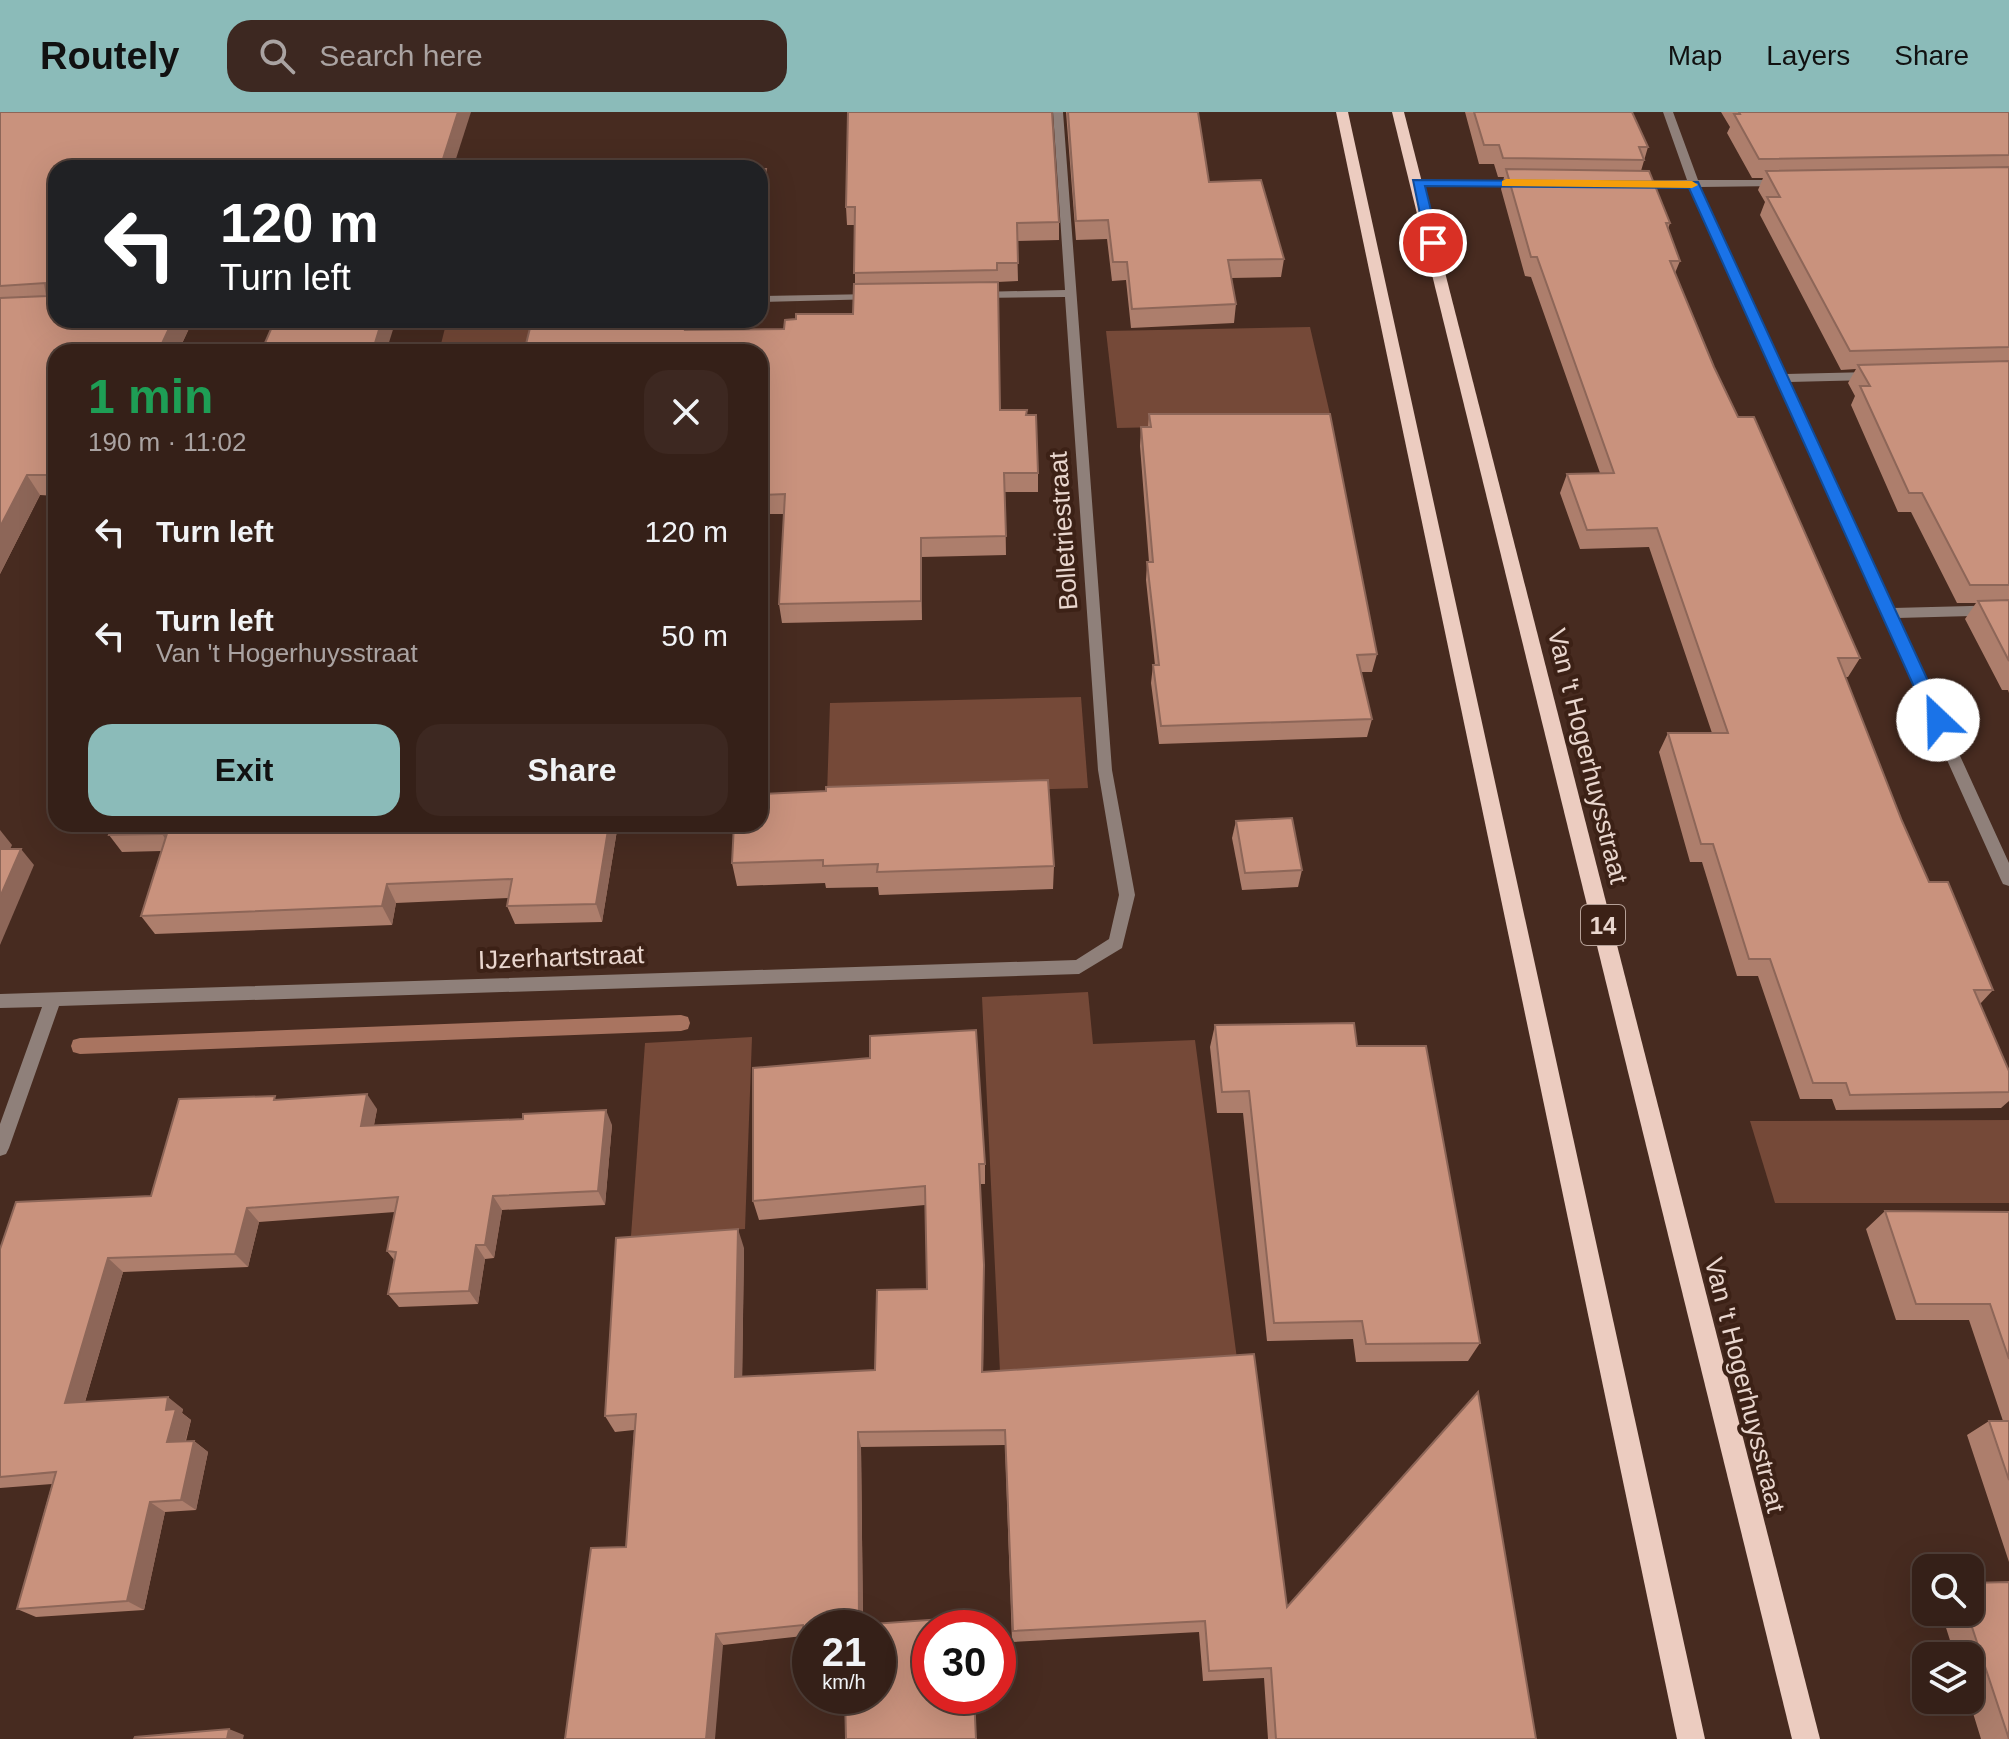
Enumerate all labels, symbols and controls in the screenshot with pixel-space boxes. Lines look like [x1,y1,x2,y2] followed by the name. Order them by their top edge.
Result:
[227,20,787,92] search box
[255,34,299,78] icon: search
[40,35,179,77] text: Routely
[319,39,483,72] text: Search here
[1668,40,1722,71] text: Map
[1766,40,1850,71] text: Layers
[1894,40,1969,71] text: Share
[220,191,379,254] text: 120 m
[88,192,192,296] icon: left
[1399,209,1467,277] pin
[1411,221,1455,265] icon: arrive
[220,257,351,298] text: Turn left
[88,370,213,423] text: 1 min
[644,370,728,454] button: close
[88,427,247,457] text: 190 m · 11:02
[1042,450,1084,611] street label: Bolletriestraat
[88,510,132,554] icon: left
[156,515,274,548] text: Turn left
[645,515,728,548] text: 120 m
[156,604,274,637] text: Turn left
[88,614,132,658] icon: left
[661,619,728,652] text: 50 m
[1542,625,1634,887] street label: Van 't Hogerhuysstraat
[156,638,418,668] text: Van 't Hogerhuysstraat
[1896,678,1980,762] position arrow
[88,724,400,816] button: Exit
[416,724,728,816] button: Share
[1581,905,1625,945] road number: 14
[477,939,645,975] street label: IJzerhartstraat
[1699,1254,1791,1516] street label: Van 't Hogerhuysstraat
[1912,1554,1984,1714] map controls
[1912,1554,1984,1626] button: search
[912,1610,1016,1714] speed limit sign: 30
[822,1630,866,1674] text: 21
[1912,1642,1984,1714] button: layers
[822,1671,866,1693] text: km/h

